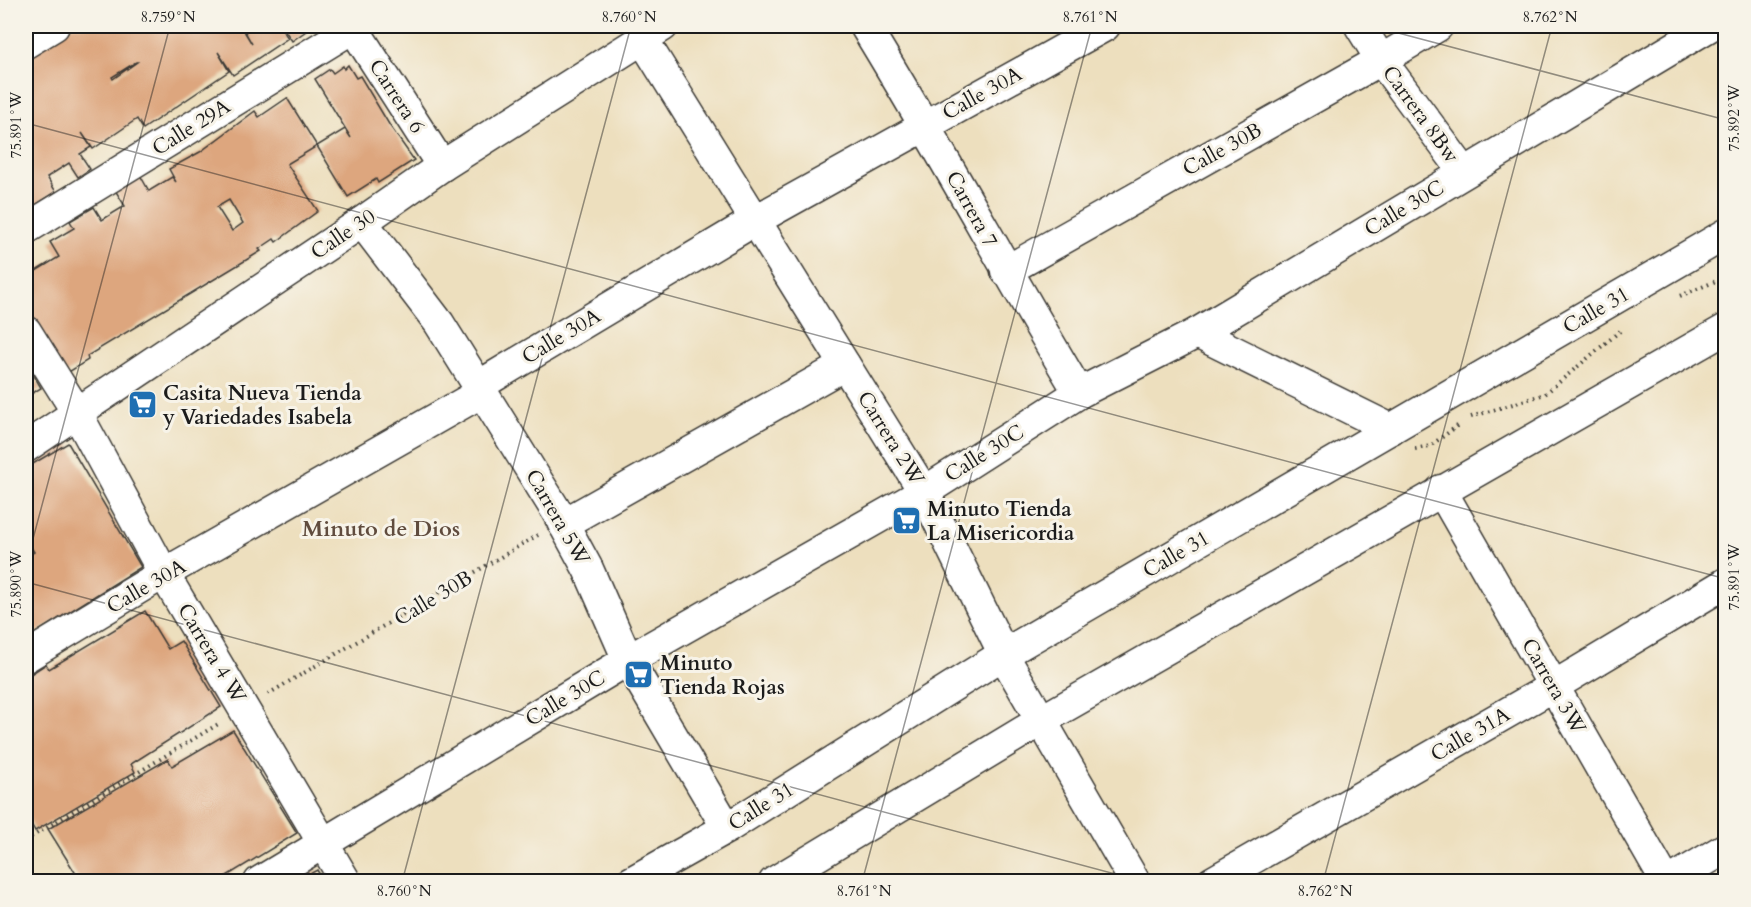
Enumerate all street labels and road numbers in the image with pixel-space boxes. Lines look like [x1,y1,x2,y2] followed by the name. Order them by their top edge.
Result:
[362,54,431,139] street label: Carrera 6
[937,60,1028,127] street label: Calle 30A
[1375,60,1466,169] street label: Carrera 8Bw
[146,92,236,163] street label: Calle 29A
[1177,116,1267,183] street label: Calle 30B
[939,166,1005,253] street label: Carrera 7
[1359,173,1450,244] street label: Calle 30C
[305,202,381,267] street label: Calle 30
[1558,280,1635,341] street label: Calle 31
[516,301,606,371] street label: Calle 30A
[850,386,931,492] street label: Carrera 2W
[939,418,1030,489] street label: Calle 30C
[518,464,597,571] street label: Carrera 5W
[1138,524,1215,585] street label: Calle 31
[101,552,191,621] street label: Calle 30A
[389,564,478,633] street label: Calle 30B
[170,598,253,709] street label: Carrera 4 W
[1514,633,1593,740] street label: Carrera 3W
[520,663,611,734] street label: Calle 30C
[1425,700,1515,769] street label: Calle 31A
[723,775,800,838] street label: Calle 31

